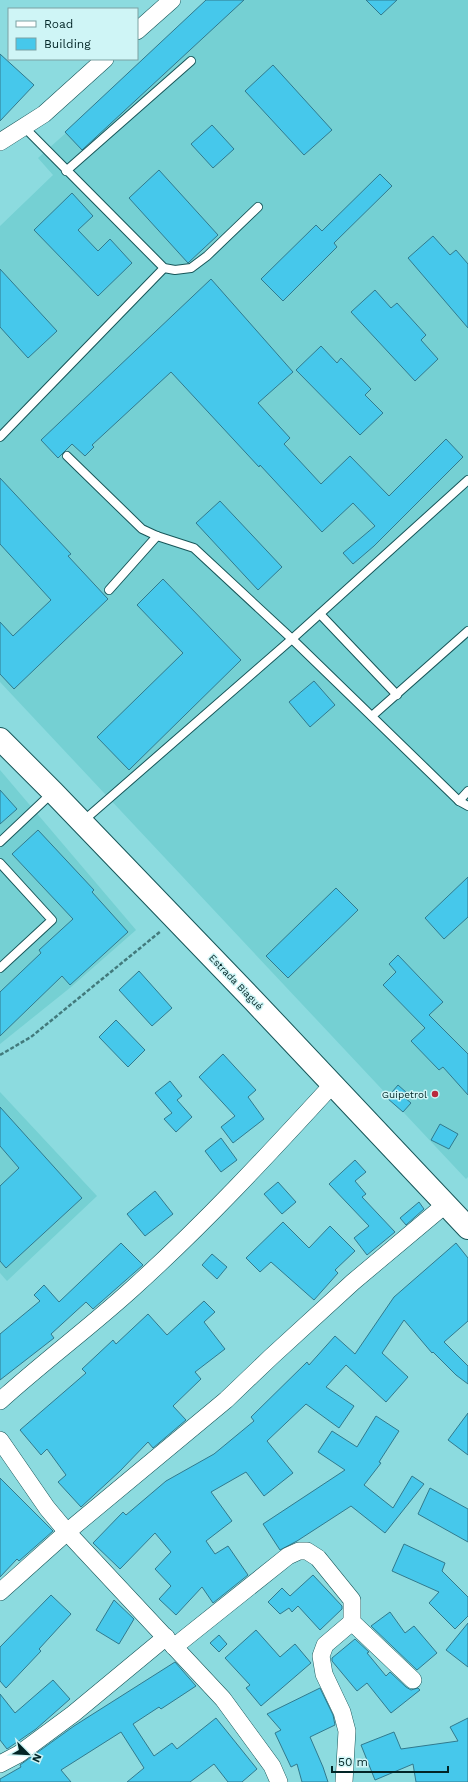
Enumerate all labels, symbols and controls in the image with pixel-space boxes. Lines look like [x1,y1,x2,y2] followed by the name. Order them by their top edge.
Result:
[8,8,138,60] legend
[44,17,73,31] text: Road
[44,37,91,51] text: Building
[207,952,265,1012] street label: Estrada Biagué
[382,1089,427,1100] place label: Guipetrol
[430,1089,440,1099] marker: Guipetrol
[8,1734,48,1774] north arrow
[332,1748,448,1774] scale bar
[29,1751,44,1764] text: N
[338,1755,368,1769] text: 50 m

